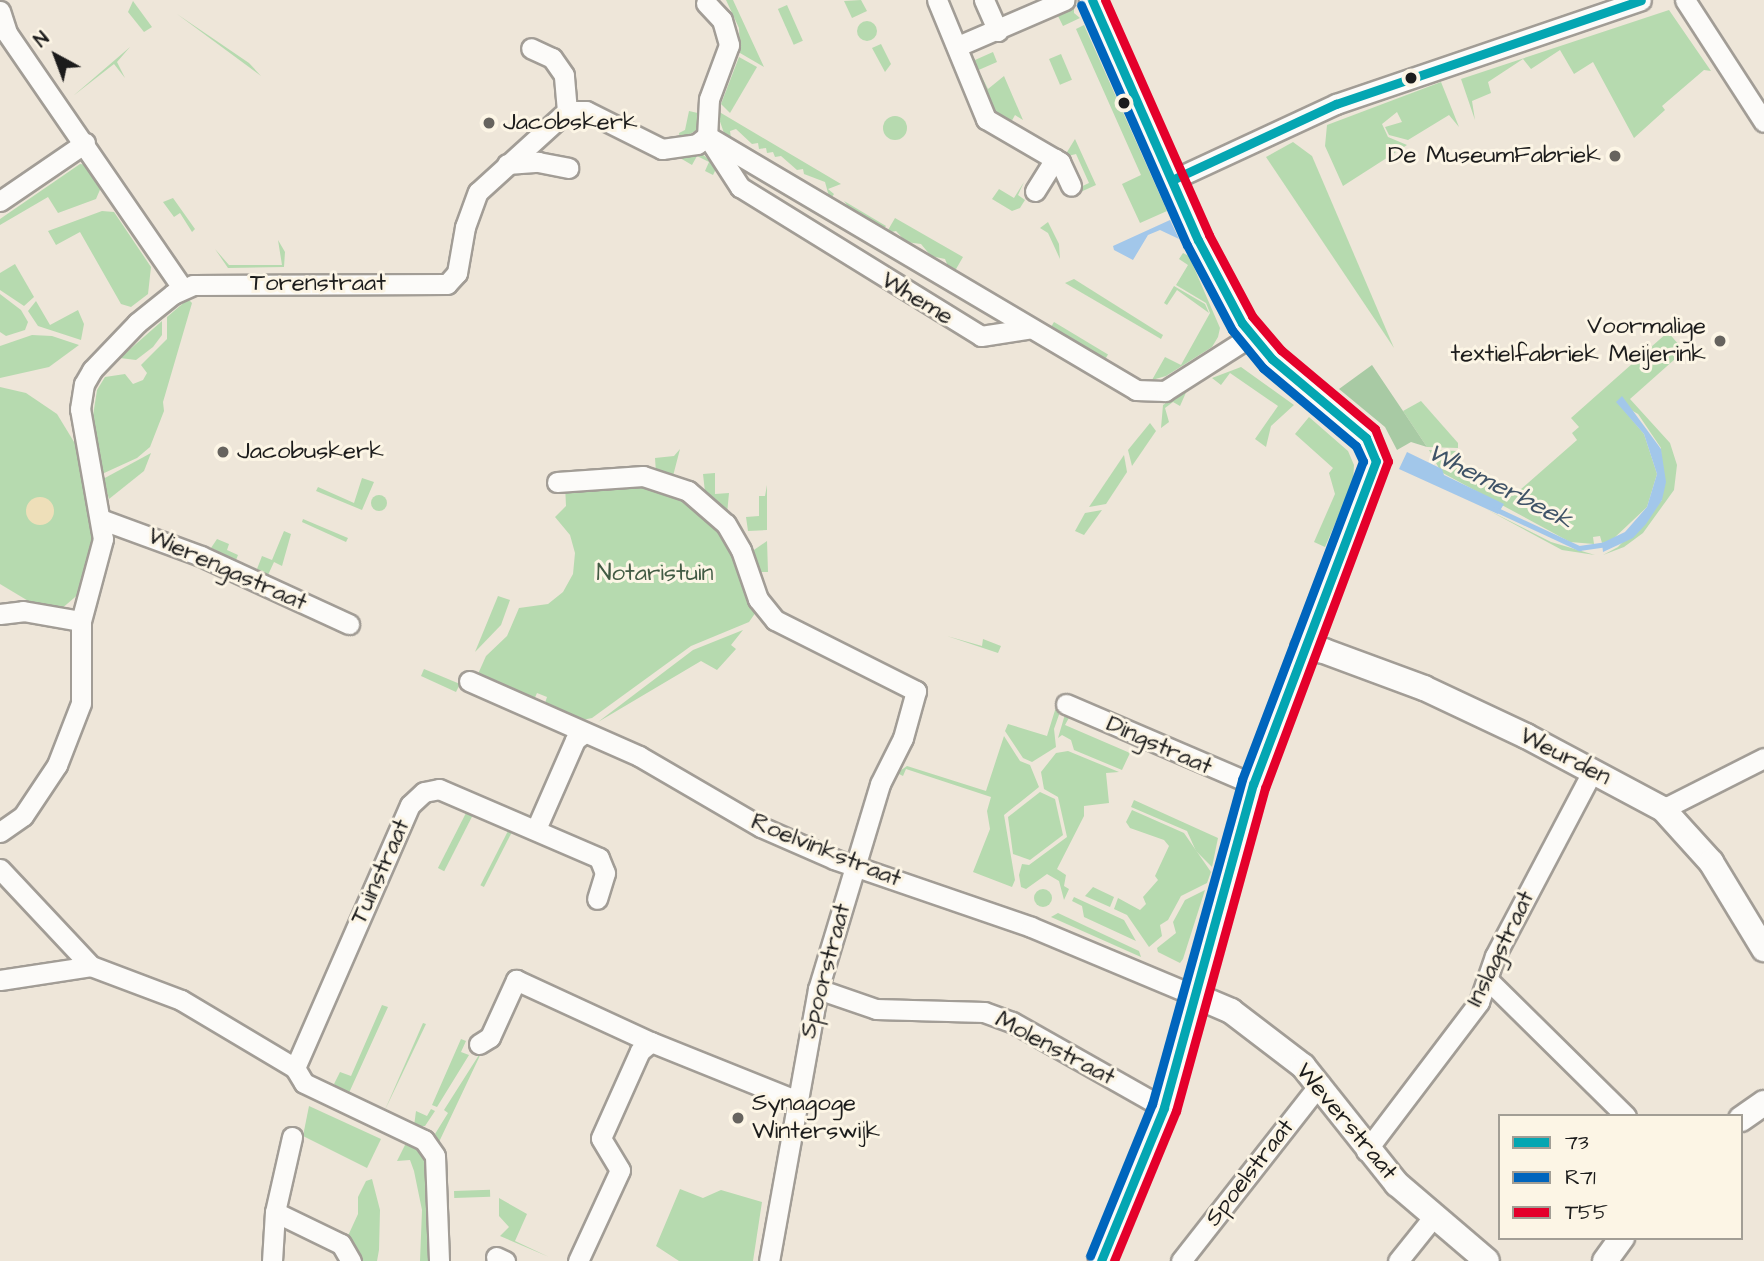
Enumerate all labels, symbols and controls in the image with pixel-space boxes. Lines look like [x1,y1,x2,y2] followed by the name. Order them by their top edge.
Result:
[21,21,91,91] north arrow
[29,26,55,54] text: N
[1404,71,1418,85] unlabelled marker
[1117,96,1131,110] unlabelled marker
[503,109,638,137] place label: Jacobskerk
[481,115,497,131] marker: Jacobskerk
[1388,142,1601,170] place label: De MuseumFabriek
[1607,148,1623,164] marker: De MuseumFabriek
[876,266,958,332] street label: Wheme
[250,270,386,298] street label: Torenstraat
[1450,313,1706,369] place label: Voormalige textielfabriek Meijerink
[1712,333,1728,349] marker: Voormalige textielfabriek Meijerink
[1422,437,1578,537] water label: Whemerbeek
[237,438,384,466] place label: Jacobuskerk
[215,444,231,460] marker: Jacobuskerk
[143,522,311,618] street label: Wierengastraat
[597,560,713,588] park label: Notaristuin
[1102,710,1216,782] street label: Dingstraat
[1515,722,1615,792] street label: Weurden
[747,808,905,894] street label: Roelvinkstraat
[345,815,417,929] street label: Tuinstraat
[1461,886,1541,1012] street label: Inslagstraat
[794,901,858,1041] street label: Spoorstraat
[990,1005,1120,1093] street label: Molenstraat
[1289,1058,1403,1186] street label: Weverstraat
[752,1090,880,1146] place label: Synagoge Winterswijk
[730,1110,746,1126] marker: Synagoge Winterswijk
[1199,1114,1301,1232] street label: Spoelstraat
[1498,1114,1743,1240] legend
[1565,1128,1589,1157] text: 73
[1565,1163,1596,1192] text: R71
[1565,1198,1608,1227] text: T55

